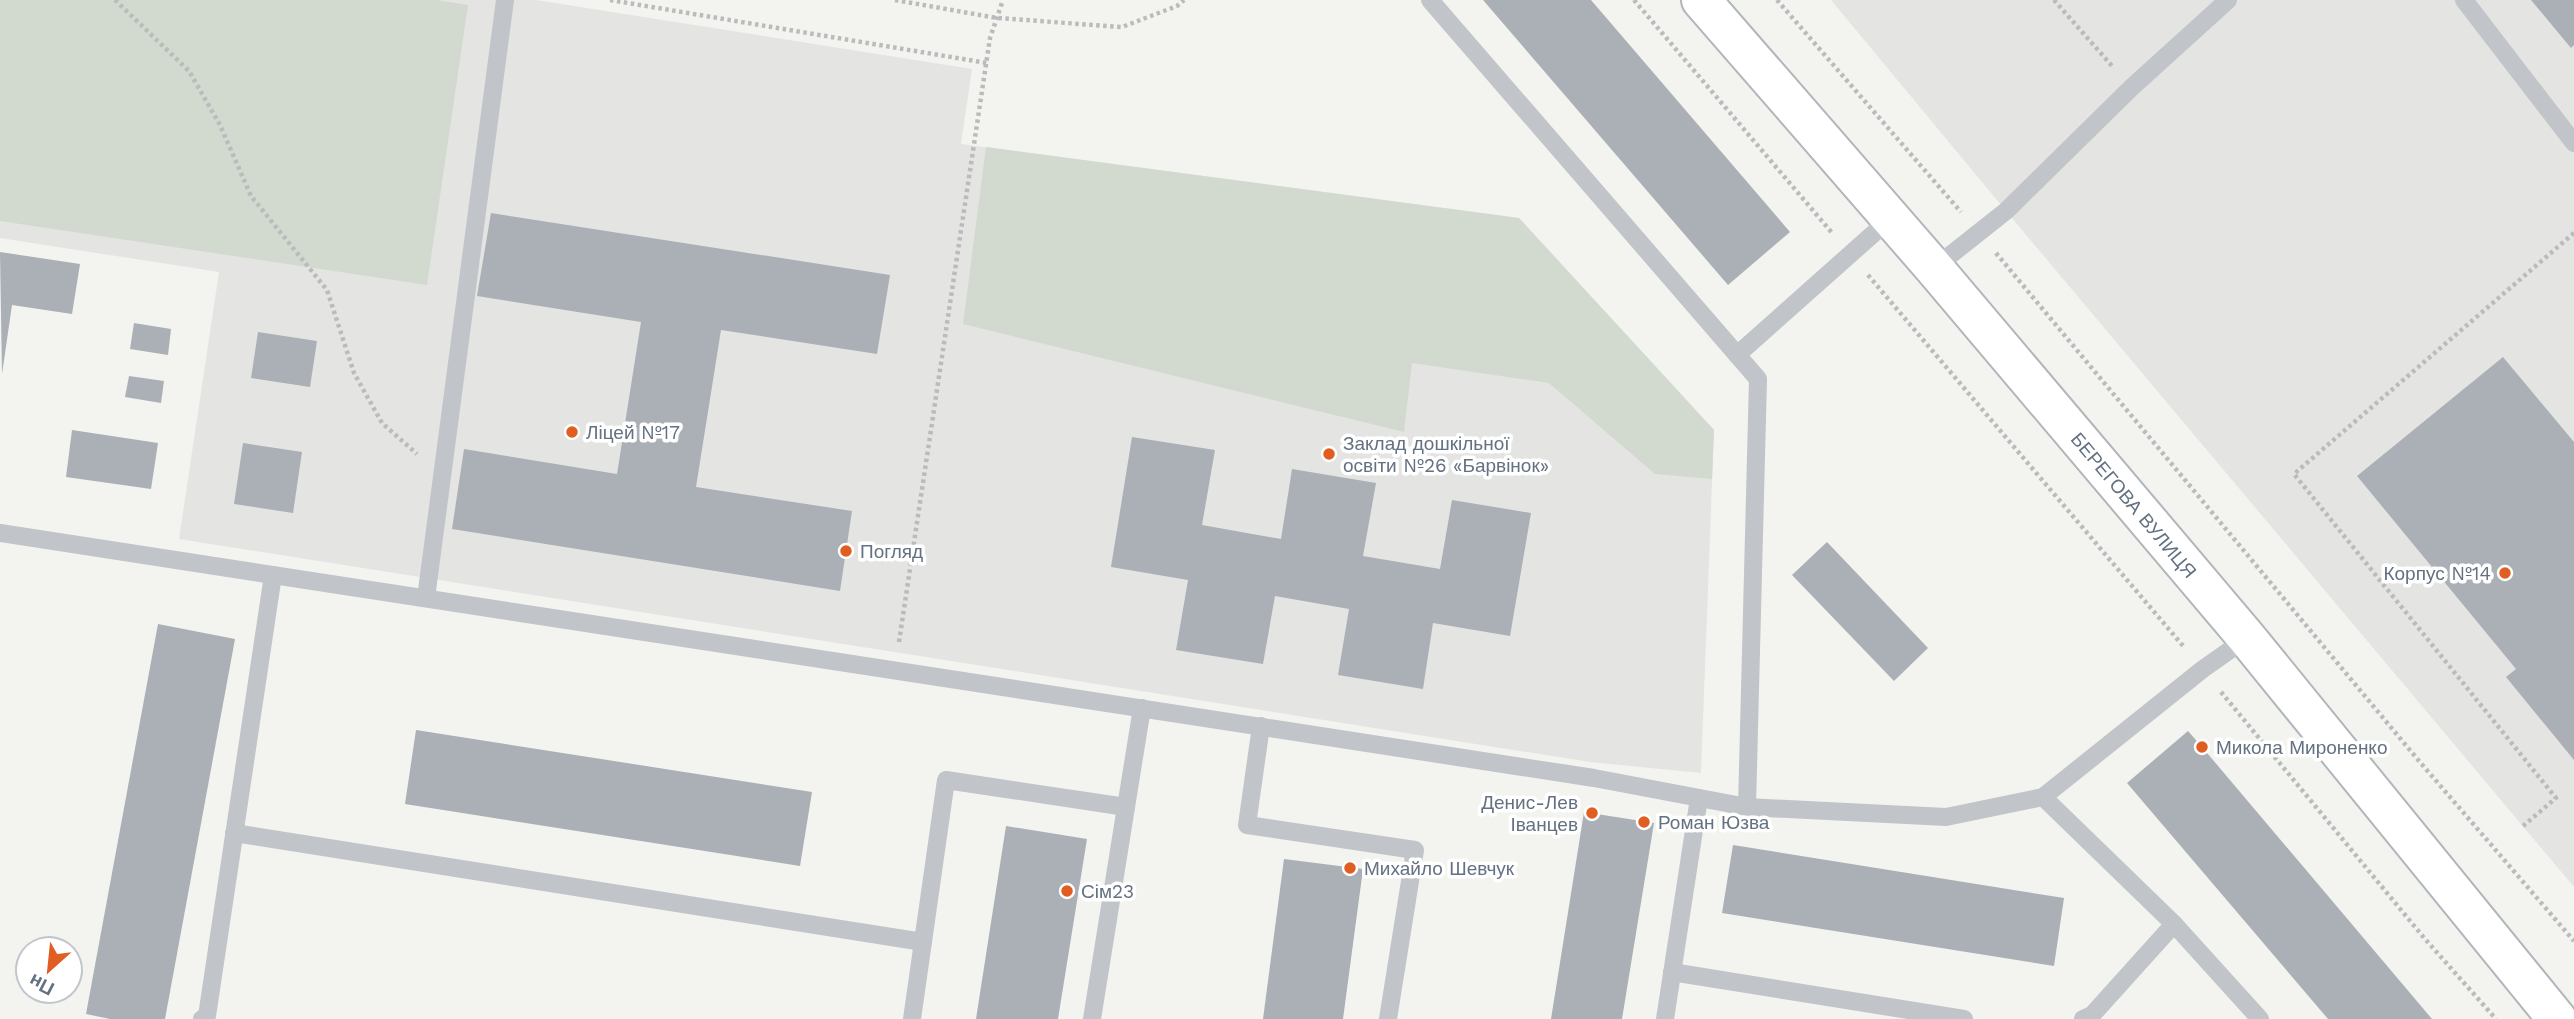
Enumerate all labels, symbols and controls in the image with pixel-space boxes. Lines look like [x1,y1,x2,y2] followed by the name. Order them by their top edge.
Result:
[586,421,680,444] place label: Ліцей №17
[564,424,580,440] marker: Ліцей №17
[2066,428,2201,583] street label: БЕРЕГОВА ВУЛИЦЯ
[1343,432,1549,477] place label: Заклад дошкільної освіти №26 «Барвінок»
[1321,446,1337,462] marker: Заклад дошкільної освіти №26 «Барвінок»
[860,540,923,563] place label: Погляд
[838,543,854,559] marker: Погляд
[2383,562,2491,585] place label: Корпус №14
[2497,565,2513,581] marker: Корпус №14
[2216,736,2387,759] place label: Микола Мироненко
[2194,739,2210,755] marker: Микола Мироненко
[1481,791,1578,836] place label: Денис-Лев Іванцев
[1584,805,1600,821] marker: Денис-Лев Іванцев
[1658,811,1770,834] place label: Роман Юзва
[1636,814,1652,830] marker: Роман Юзва
[1364,857,1515,880] place label: Михайло Шевчук
[1342,860,1358,876] marker: Михайло Шевчук
[1081,880,1134,903] place label: Сім23
[1059,883,1075,899] marker: Сім23
[14,935,84,1005] north arrow
[25,969,58,1001] text: Пн

